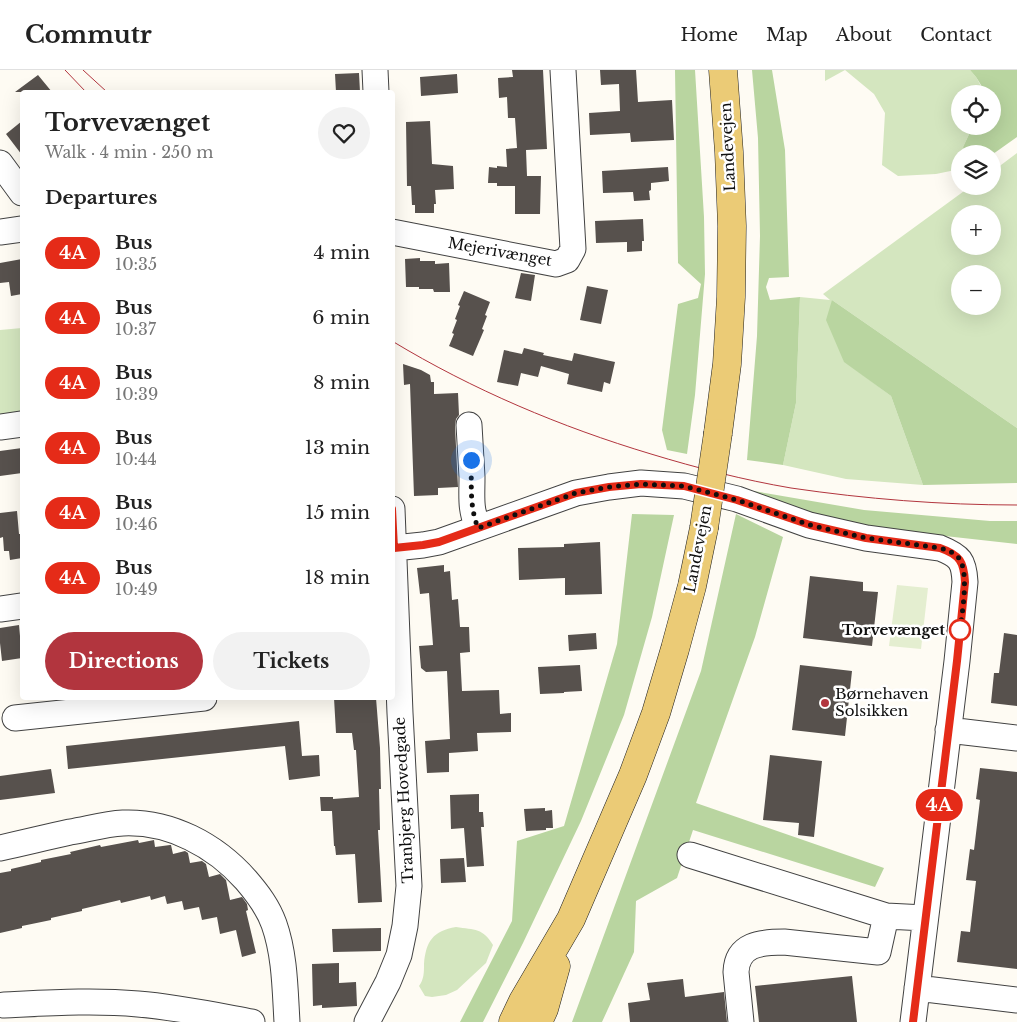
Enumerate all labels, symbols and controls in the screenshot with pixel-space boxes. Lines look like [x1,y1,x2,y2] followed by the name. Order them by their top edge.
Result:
[25,20,152,49] text: Commutr
[680,24,738,46] text: Home
[766,24,808,46] text: Map
[836,24,892,46] text: About
[920,24,992,46] text: Contact
[951,85,1001,315] map controls
[951,85,1001,135] button: locate
[716,102,739,192] street label: Landevejen
[318,107,370,159] button: heart
[45,108,210,137] text: Torvevænget
[45,142,213,162] text: Walk · 4 min · 250 m
[951,145,1001,195] button: layers
[45,186,157,209] text: Departures
[951,205,1001,255] button: +
[115,231,152,254] text: Bus
[447,233,554,270] street label: Mejerivænget
[313,241,370,264] text: 4 min
[59,242,86,264] text: 4A
[115,254,157,274] text: 10:35
[951,265,1001,315] button: −
[115,296,152,319] text: Bus
[312,306,370,329] text: 6 min
[59,307,86,329] text: 4A
[115,319,156,339] text: 10:37
[115,361,152,384] text: Bus
[313,371,370,394] text: 8 min
[59,372,86,394] text: 4A
[115,384,158,404] text: 10:39
[115,426,152,449] text: Bus
[304,436,370,459] text: 13 min
[59,437,86,459] text: 4A
[459,448,484,473] your location
[115,449,157,469] text: 10:44
[115,491,152,514] text: Bus
[305,501,370,524] text: 15 min
[59,502,86,524] text: 4A
[680,503,715,594] street label: Landevejen
[115,514,158,534] text: 10:46
[115,556,152,579] text: Bus
[305,566,370,589] text: 18 min
[59,567,86,589] text: 4A
[115,579,158,599] text: 10:49
[949,619,971,641] marker: Torvevænget
[842,620,945,639] place label: Torvevænget
[45,632,203,690] button: Directions
[213,632,370,690] button: Tickets
[835,684,928,720] place label: Børnehaven Solsikken
[819,697,831,709] marker: Børnehaven Solsikken
[390,716,417,884] street label: Tranbjerg Hovedgade
[916,789,962,821] line badge: 4A
[926,794,952,816] text: 4A

